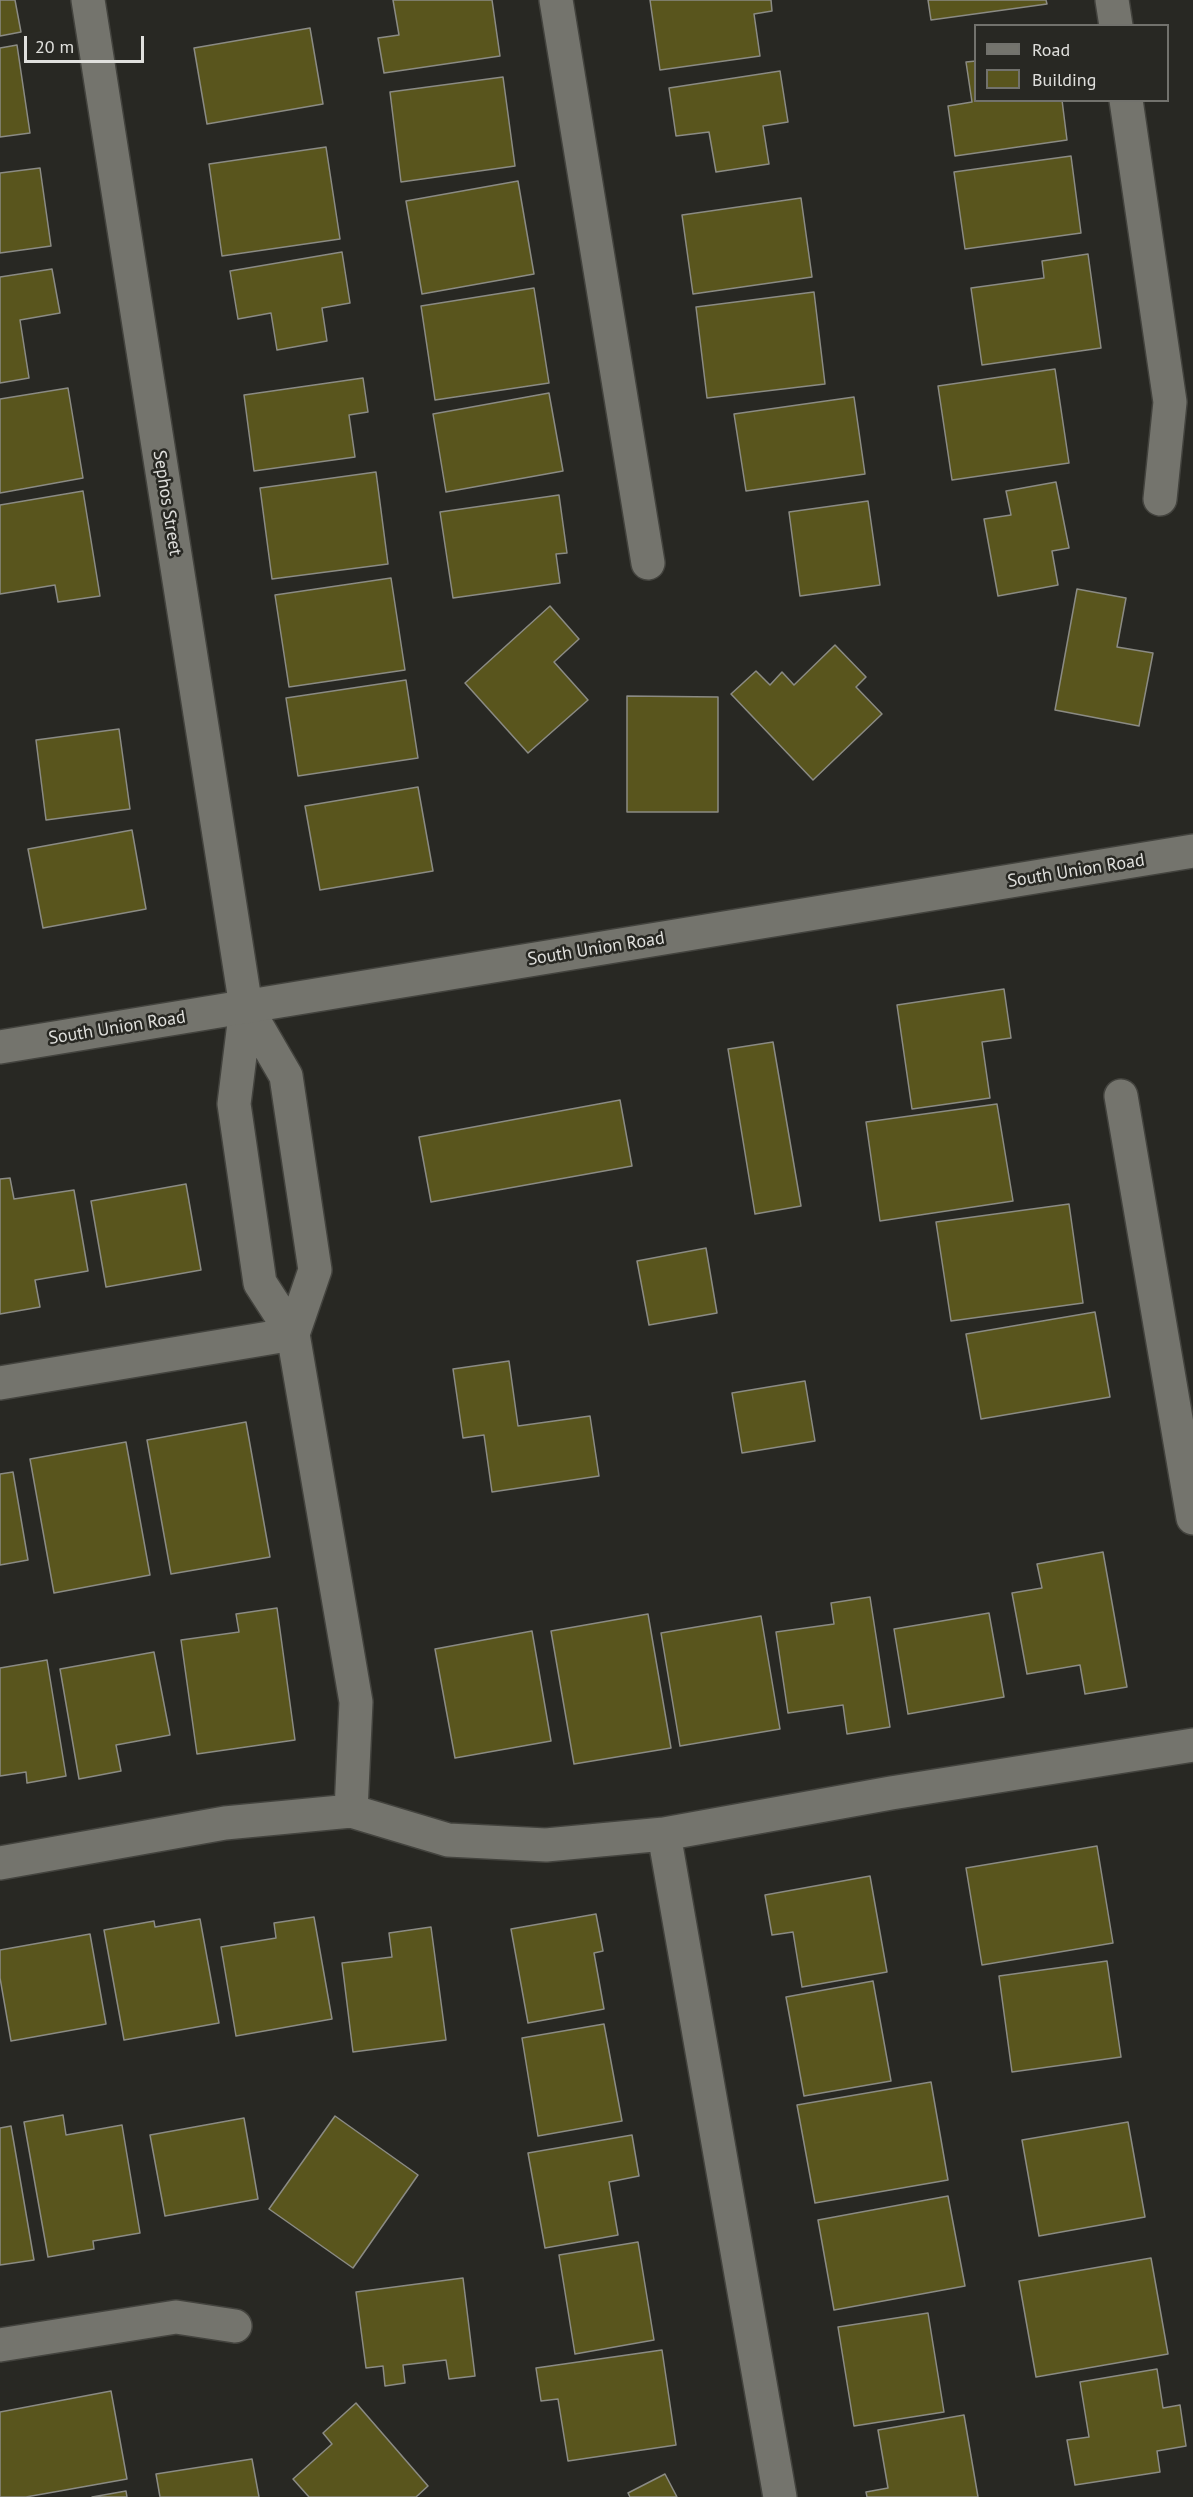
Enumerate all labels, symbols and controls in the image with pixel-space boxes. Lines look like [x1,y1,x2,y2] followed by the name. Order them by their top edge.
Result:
[27,24,147,62] scale bar
[974,24,1169,102] legend
[35,35,74,58] text: 20 m
[1032,38,1070,61] text: Road
[1032,68,1096,91] text: Building
[148,449,186,557] street label: Sephos Street
[1006,850,1146,892] street label: South Union Road
[526,928,666,970] street label: South Union Road
[47,1007,187,1049] street label: South Union Road

